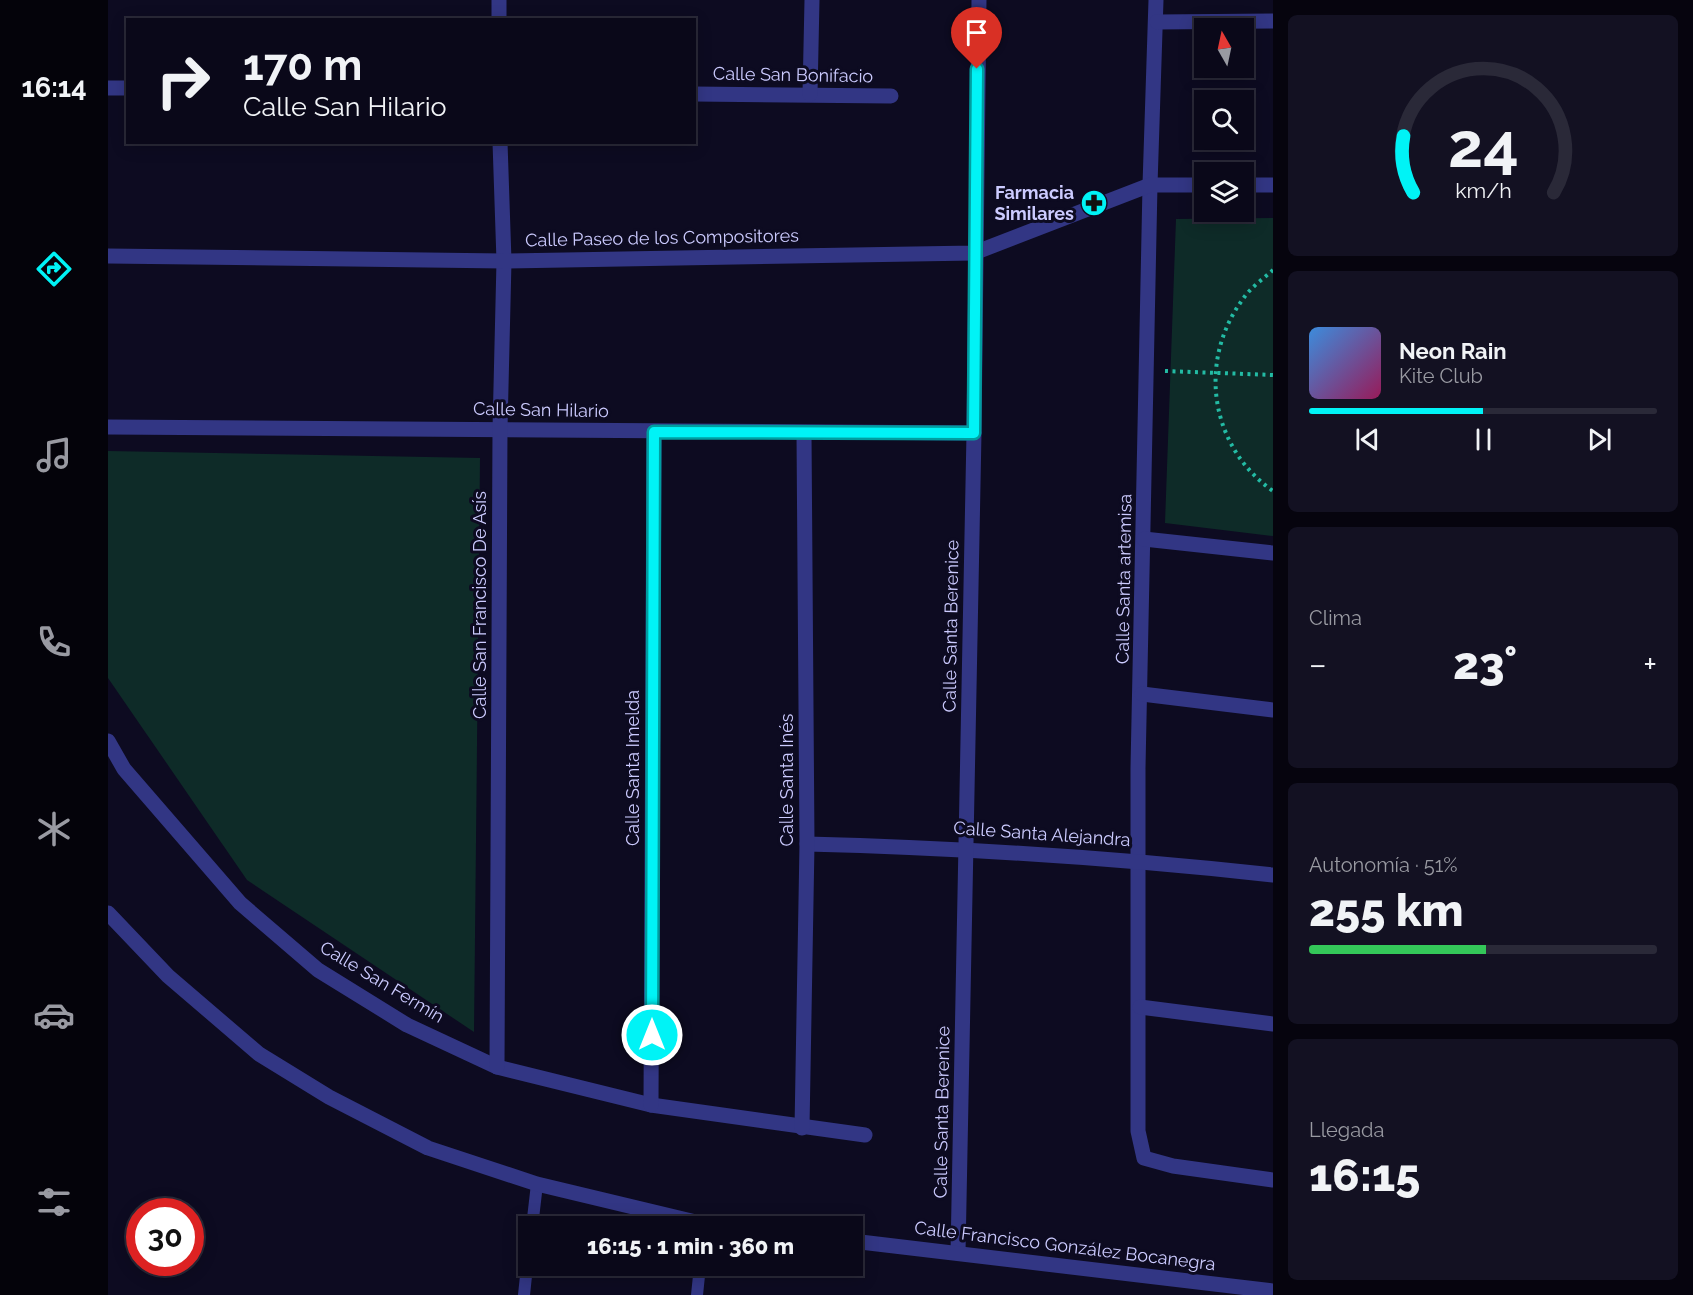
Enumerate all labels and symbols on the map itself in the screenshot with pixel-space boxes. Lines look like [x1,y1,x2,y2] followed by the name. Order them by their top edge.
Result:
[951,7,1002,69] pin
[1194,18,1254,78] north arrow
[713,63,874,86] street label: Calle San Bonifacio
[994,182,1074,224] place label: Farmacia Similares
[1079,188,1109,218] pharmacy icon: Farmacia Similares
[525,225,799,250] street label: Calle Paseo de los Compositores
[473,398,609,421] street label: Calle San Hilario
[469,491,490,719] street label: Calle San Francisco De Asís
[1112,494,1135,664] street label: Calle Santa artemisa
[938,539,963,712] street label: Calle Santa Berenice
[622,690,643,846] street label: Calle Santa Imelda
[776,713,797,846] street label: Calle Santa Inés
[953,817,1131,850] street label: Calle Santa Alejandra
[317,936,448,1027] street label: Calle San Fermín
[620,1003,684,1067] position arrow
[929,1025,954,1198] street label: Calle Santa Berenice
[126,1198,204,1276] speed limit sign: 30
[913,1217,1217,1274] street label: Calle Francisco González Bocanegra

